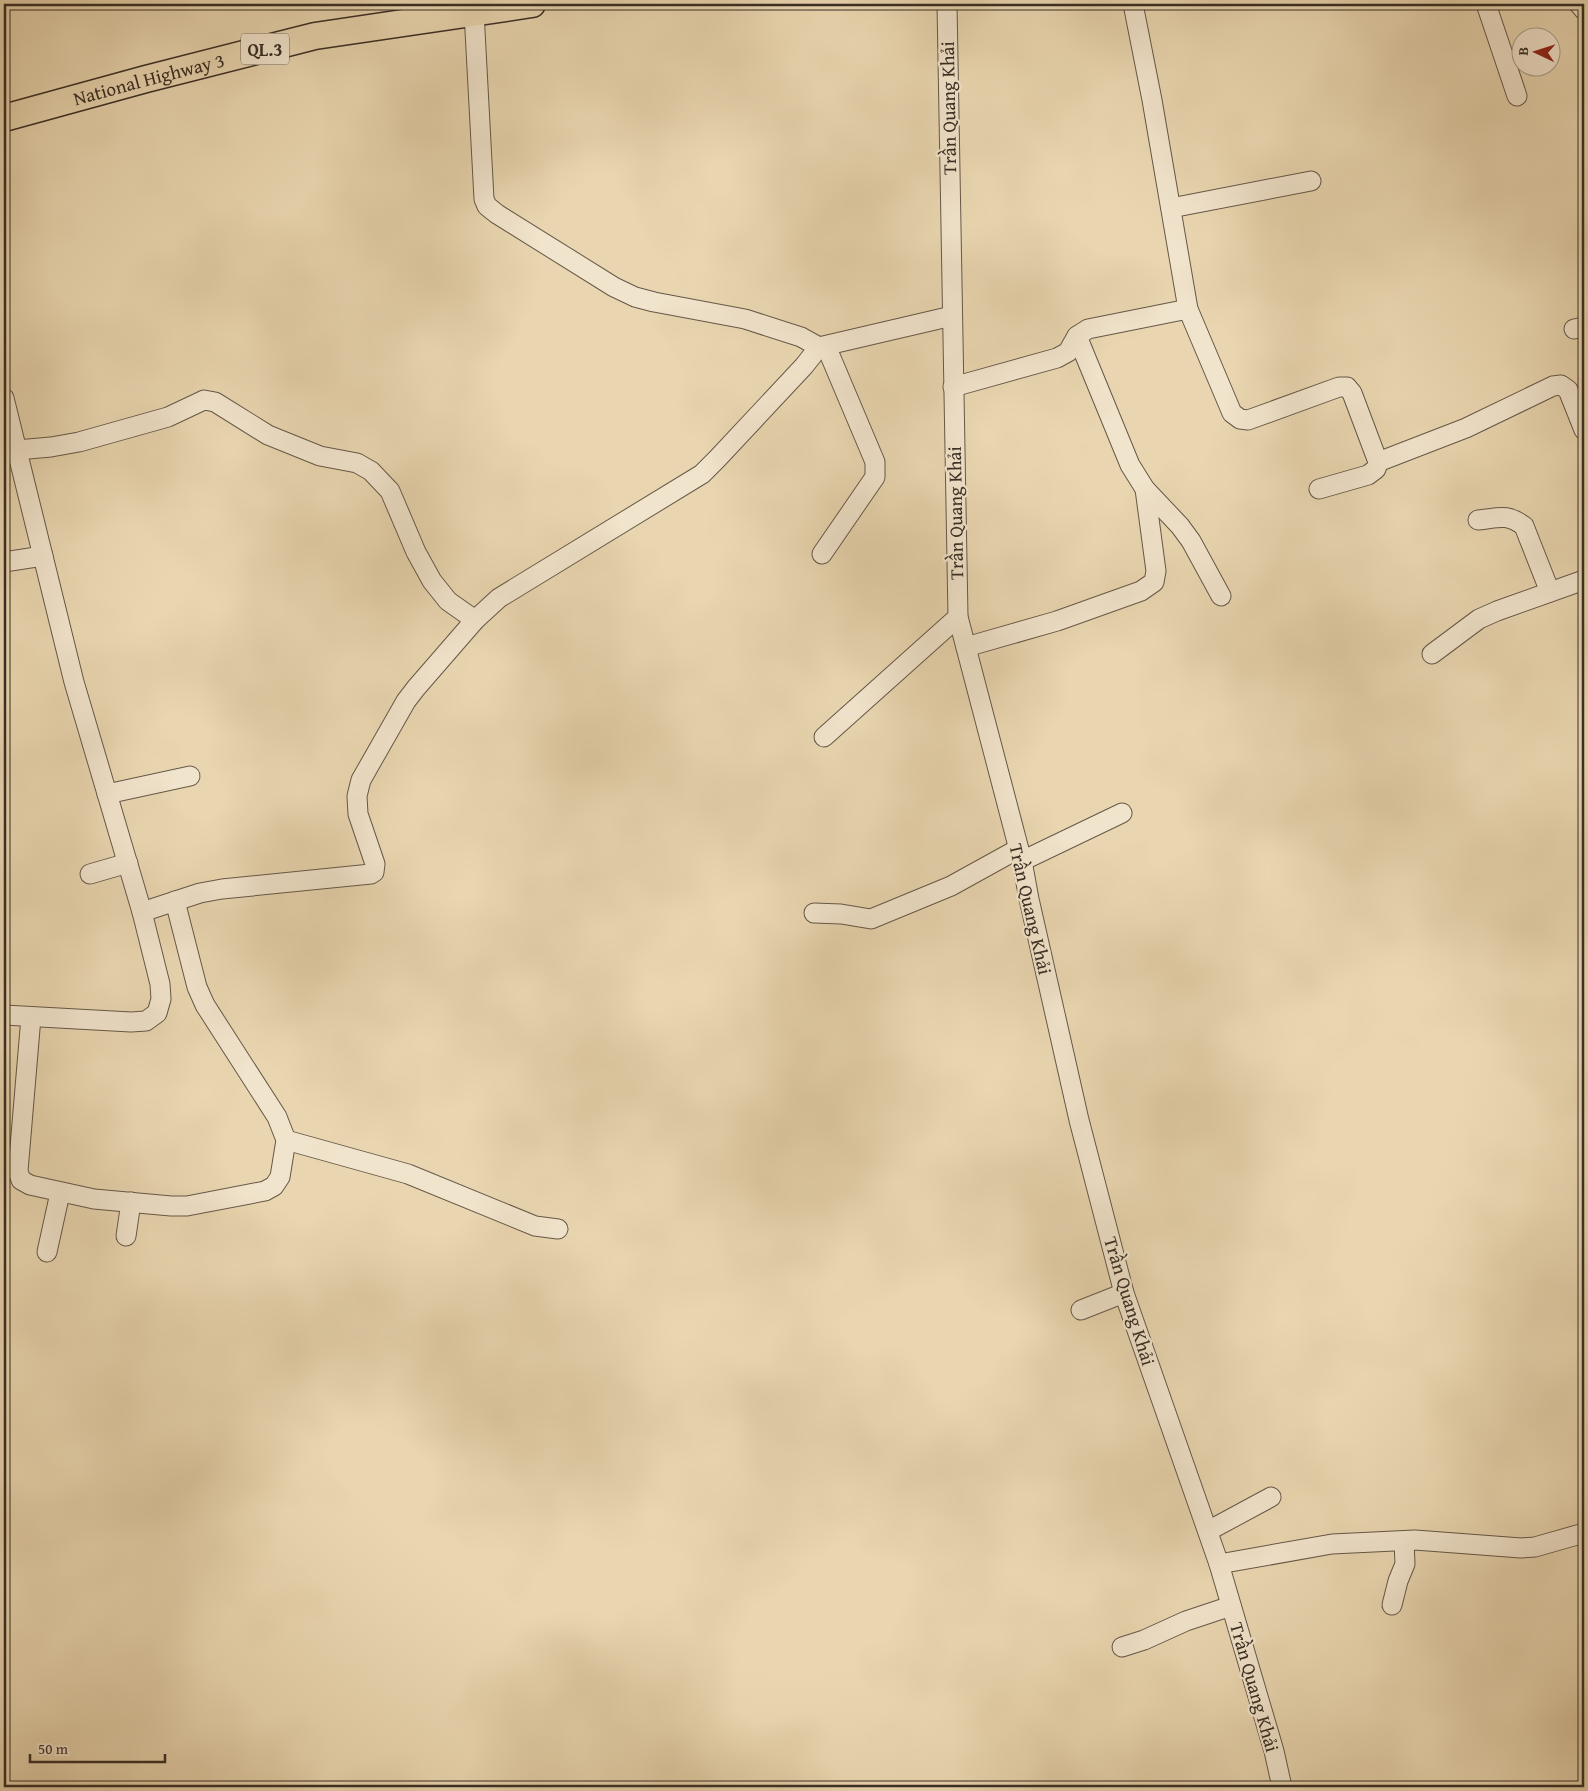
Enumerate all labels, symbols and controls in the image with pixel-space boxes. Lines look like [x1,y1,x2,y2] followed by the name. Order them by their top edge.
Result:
[1510,28,1560,78] north arrow
[241,34,289,64] road number: QL.3
[933,41,963,175] street label: Trần Quang Khải
[70,46,227,112] street label: National Highway 3
[1513,46,1533,56] text: B
[940,446,970,580] street label: Trần Quang Khải
[1002,841,1060,977] street label: Trần Quang Khải
[1097,1233,1163,1369] street label: Trần Quang Khải
[1223,1619,1287,1755] street label: Trần Quang Khải
[30,1731,165,1763] scale bar
[38,1738,69,1759] text: 50 m

